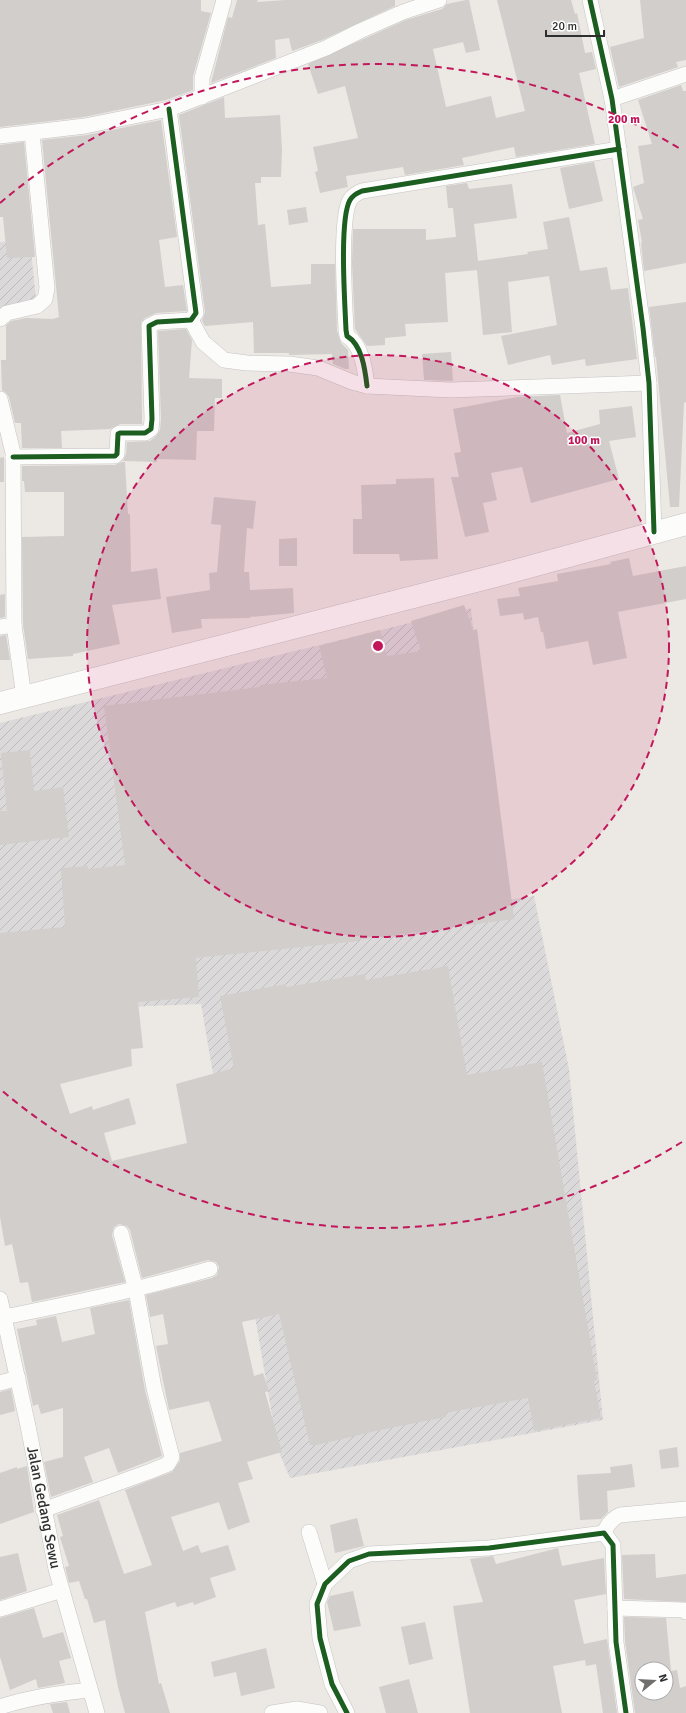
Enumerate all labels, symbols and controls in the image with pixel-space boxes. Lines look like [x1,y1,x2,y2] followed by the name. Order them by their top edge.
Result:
[546,12,604,38] scale bar
[552,19,577,34] text: 20 m
[608,112,640,127] text: 200 m
[568,433,600,448] text: 100 m
[371,639,385,653] centre of rings
[23,1445,65,1570] street label: Jalan Gedang Sewu
[634,1661,674,1701] north arrow
[656,1672,670,1684] text: N

